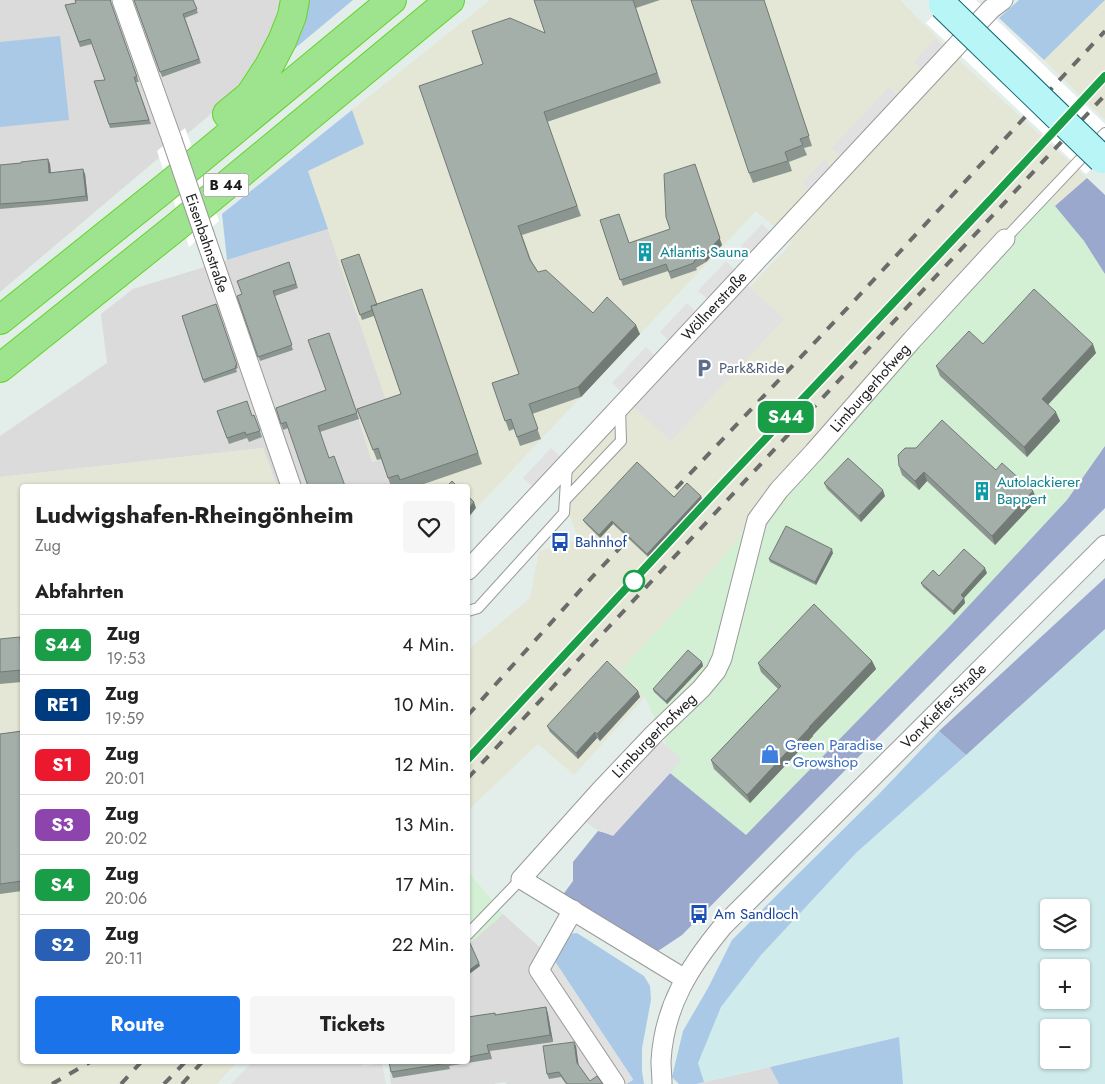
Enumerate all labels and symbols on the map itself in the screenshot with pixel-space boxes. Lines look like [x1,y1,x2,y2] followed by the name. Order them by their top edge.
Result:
[204,174,248,196] road number: B 44
[180,190,234,296] street label: Eisenbahnstraße
[634,241,656,263] building icon: Atlantis Sauna
[660,241,749,263] place label: Atlantis Sauna
[676,266,752,346] street label: Wöllnerstraße
[825,339,915,437] street label: Limburgerhofweg
[693,357,715,379] parking icon: Park&Ride
[719,357,785,379] place label: Park&Ride
[757,401,815,433] line badge: S44
[997,471,1081,510] place label: Autolackierer Bappert
[971,480,993,502] building icon: Autolackierer Bappert
[549,531,571,553] bus stop icon: Bahnhof
[575,531,627,553] place label: Bahnhof
[623,570,645,592] unlabelled marker
[896,658,992,754] street label: Von-Kieffer-Straße
[607,688,701,783] street label: Limburgerhofweg
[785,734,883,773] place label: Green Paradise - Growshop
[759,743,781,765] shop icon: Green Paradise - Growshop
[688,903,710,925] bus stop icon: Am Sandloch
[714,903,799,925] place label: Am Sandloch

